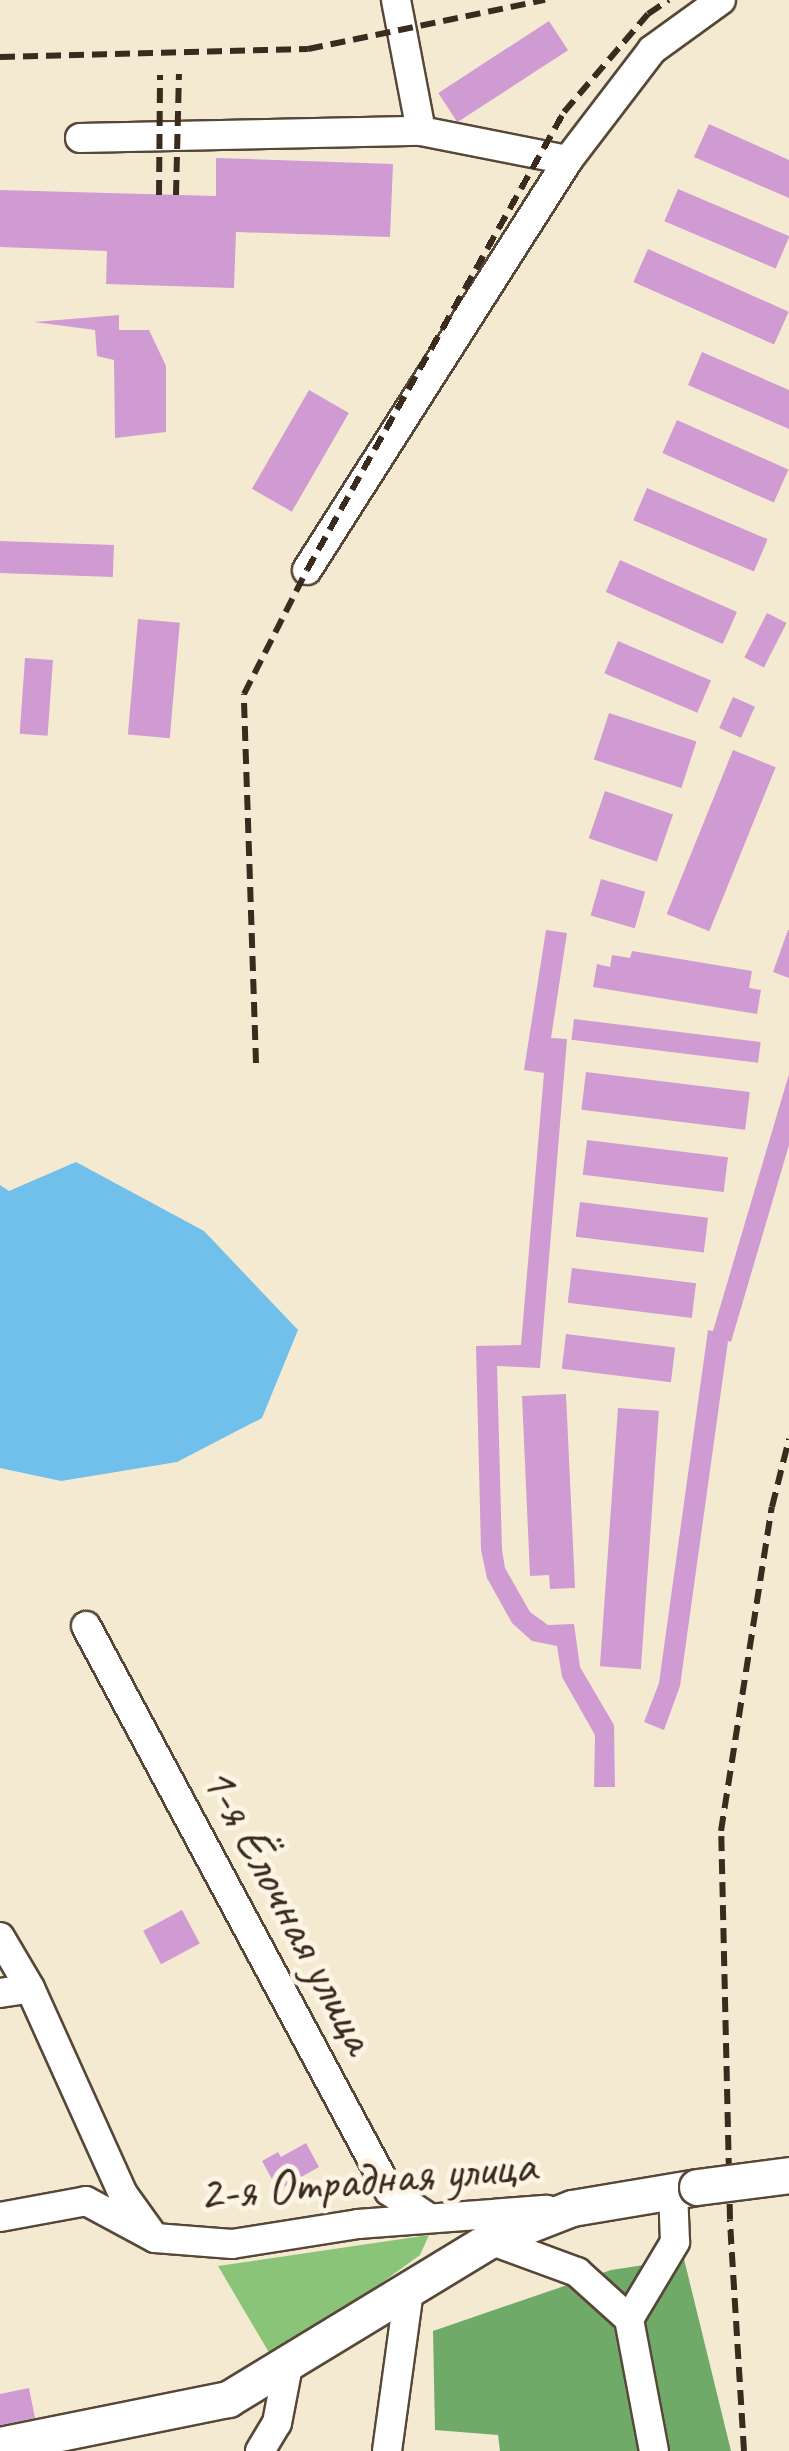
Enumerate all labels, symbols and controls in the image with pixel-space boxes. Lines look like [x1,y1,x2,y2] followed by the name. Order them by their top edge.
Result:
[188,1756,390,2062] street label: 1-я Ёлочная улица
[193,2134,541,2224] street label: 2-я Отрадная улица

